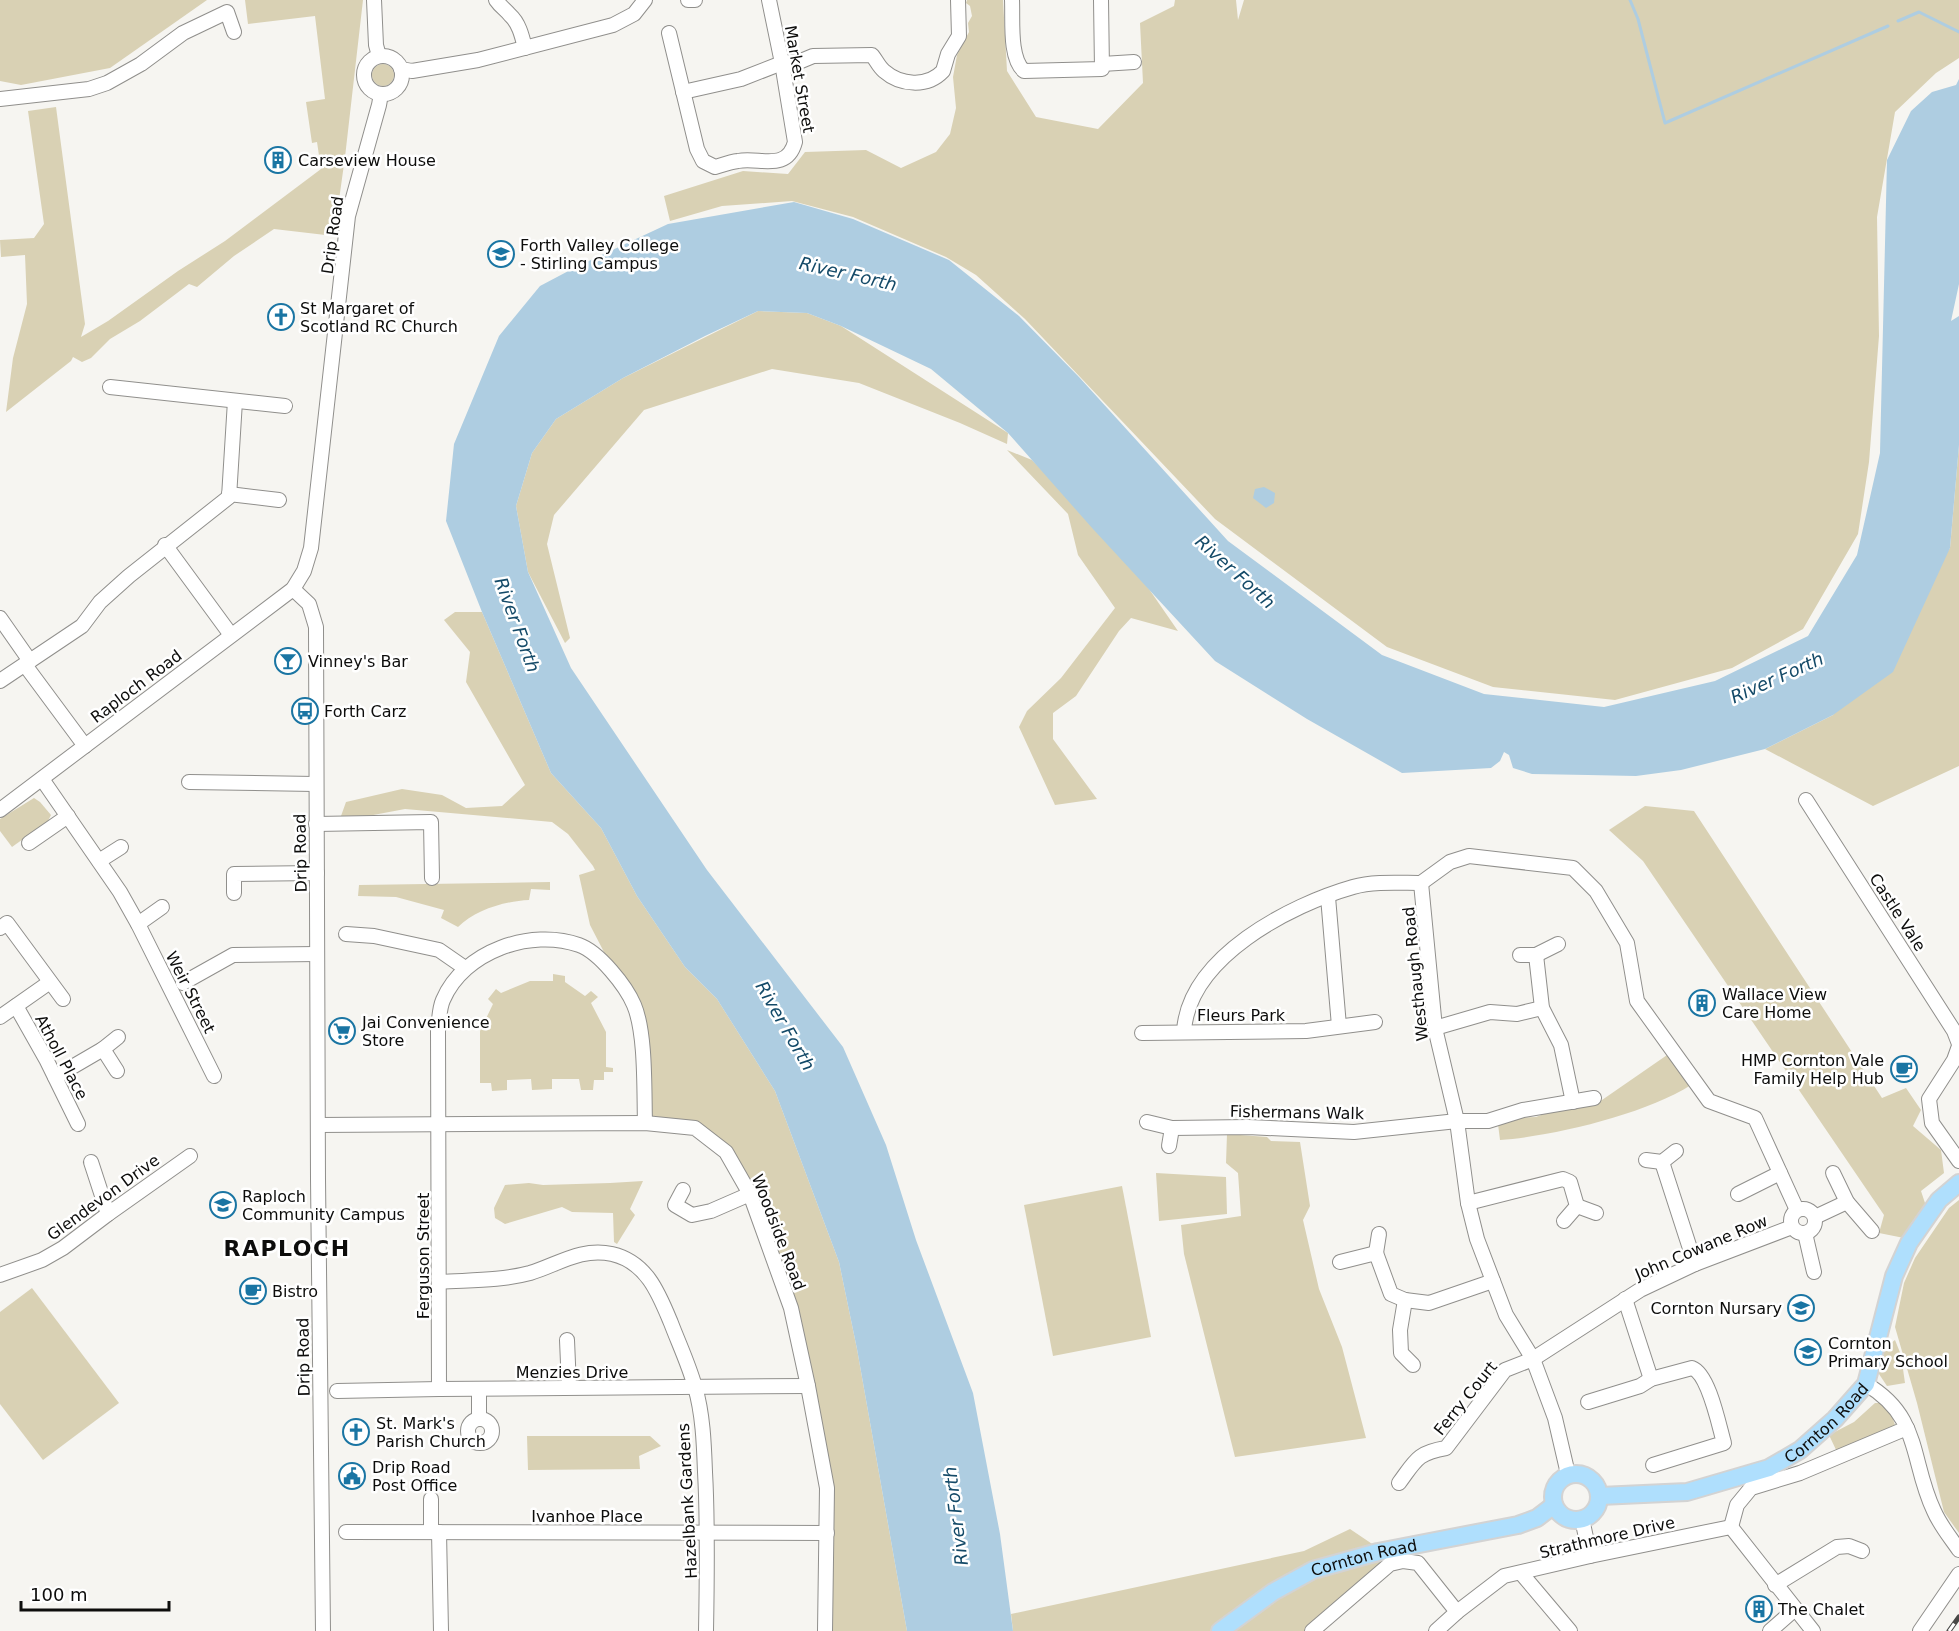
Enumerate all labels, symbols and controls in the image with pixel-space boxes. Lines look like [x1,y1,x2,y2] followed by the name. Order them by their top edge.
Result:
[781,24,818,134] street label: Market Street
[263,145,293,175] building icon: Carseview House
[298,151,436,170] place label: Carseview House
[318,195,347,275] street label: Drip Road
[520,236,679,273] place label: Forth Valley College - Stirling Campus
[486,239,516,269] school or university icon: Forth Valley College - Stirling Campus
[797,252,899,295] water label: River Forth
[300,299,458,336] place label: St Margaret of Scotland RC Church
[266,302,296,332] church icon: St Margaret of Scotland RC Church
[1191,531,1279,613] water label: River Forth
[491,574,544,675] water label: River Forth
[87,646,186,727] street label: Raploch Road
[273,646,303,676] bar icon: Vinney's Bar
[1727,648,1827,707] water label: River Forth
[308,652,408,671] place label: Vinney's Bar
[290,696,320,726] bus stop icon: Forth Carz
[324,702,406,721] place label: Forth Carz
[290,813,311,893] street label: Drip Road
[1865,870,1930,955] street label: Castle Vale
[1399,906,1432,1042] street label: Westhaugh Road
[162,948,219,1036] street label: Weir Street
[751,977,819,1074] water label: River Forth
[1722,985,1827,1022] place label: Wallace View Care Home
[1687,988,1717,1018] building icon: Wallace View Care Home
[1197,1006,1286,1025] street label: Fleurs Park
[31,1012,92,1103] street label: Atholl Place
[361,1013,490,1050] place label: Jai Convenience Store
[327,1016,357,1046] supermarket icon: Jai Convenience Store
[1741,1051,1884,1088] place label: HMP Cornton Vale Family Help Hub
[1889,1054,1919,1084] cafe icon: HMP Cornton Vale Family Help Hub
[1230,1102,1365,1123] street label: Fishermans Walk
[44,1150,163,1244] street label: Glendevon Drive
[748,1172,809,1293] street label: Woodside Road
[242,1187,405,1224] place label: Raploch Community Campus
[208,1190,238,1220] school or university icon: Raploch Community Campus
[414,1193,433,1319] street label: Ferguson Street
[1631,1211,1770,1284] street label: John Cowane Row
[223,1236,351,1261] district label: RAPLOCH
[238,1276,268,1306] cafe icon: Bistro
[272,1282,318,1301] place label: Bistro
[1786,1293,1816,1323] school or university icon: Cornton Nursary
[1650,1299,1782,1318] place label: Cornton Nursary
[293,1317,314,1397] street label: Drip Road
[1828,1334,1948,1371] place label: Cornton Primary School
[1793,1337,1823,1367] school or university icon: Cornton Primary School
[1430,1358,1501,1439] street label: Ferry Court
[516,1363,628,1382] street label: Menzies Drive
[1781,1379,1873,1467] street label: Cornton Road
[376,1414,486,1451] place label: St. Mark's Parish Church
[341,1417,371,1447] church icon: St. Mark's Parish Church
[674,1423,701,1579] street label: Hazelbank Gardens
[372,1458,457,1495] place label: Drip Road Post Office
[337,1461,367,1491] public building icon: Drip Road Post Office
[939,1465,972,1567] water label: River Forth
[531,1507,643,1526] street label: Ivanhoe Place
[1538,1513,1677,1562] street label: Strathmore Drive
[1309,1536,1419,1580] street label: Cornton Road
[21,1574,170,1612] scale bar
[30,1584,88,1605] text: 100 m
[1744,1594,1774,1624] building icon: The Chalet
[1777,1600,1865,1619] place label: The Chalet

